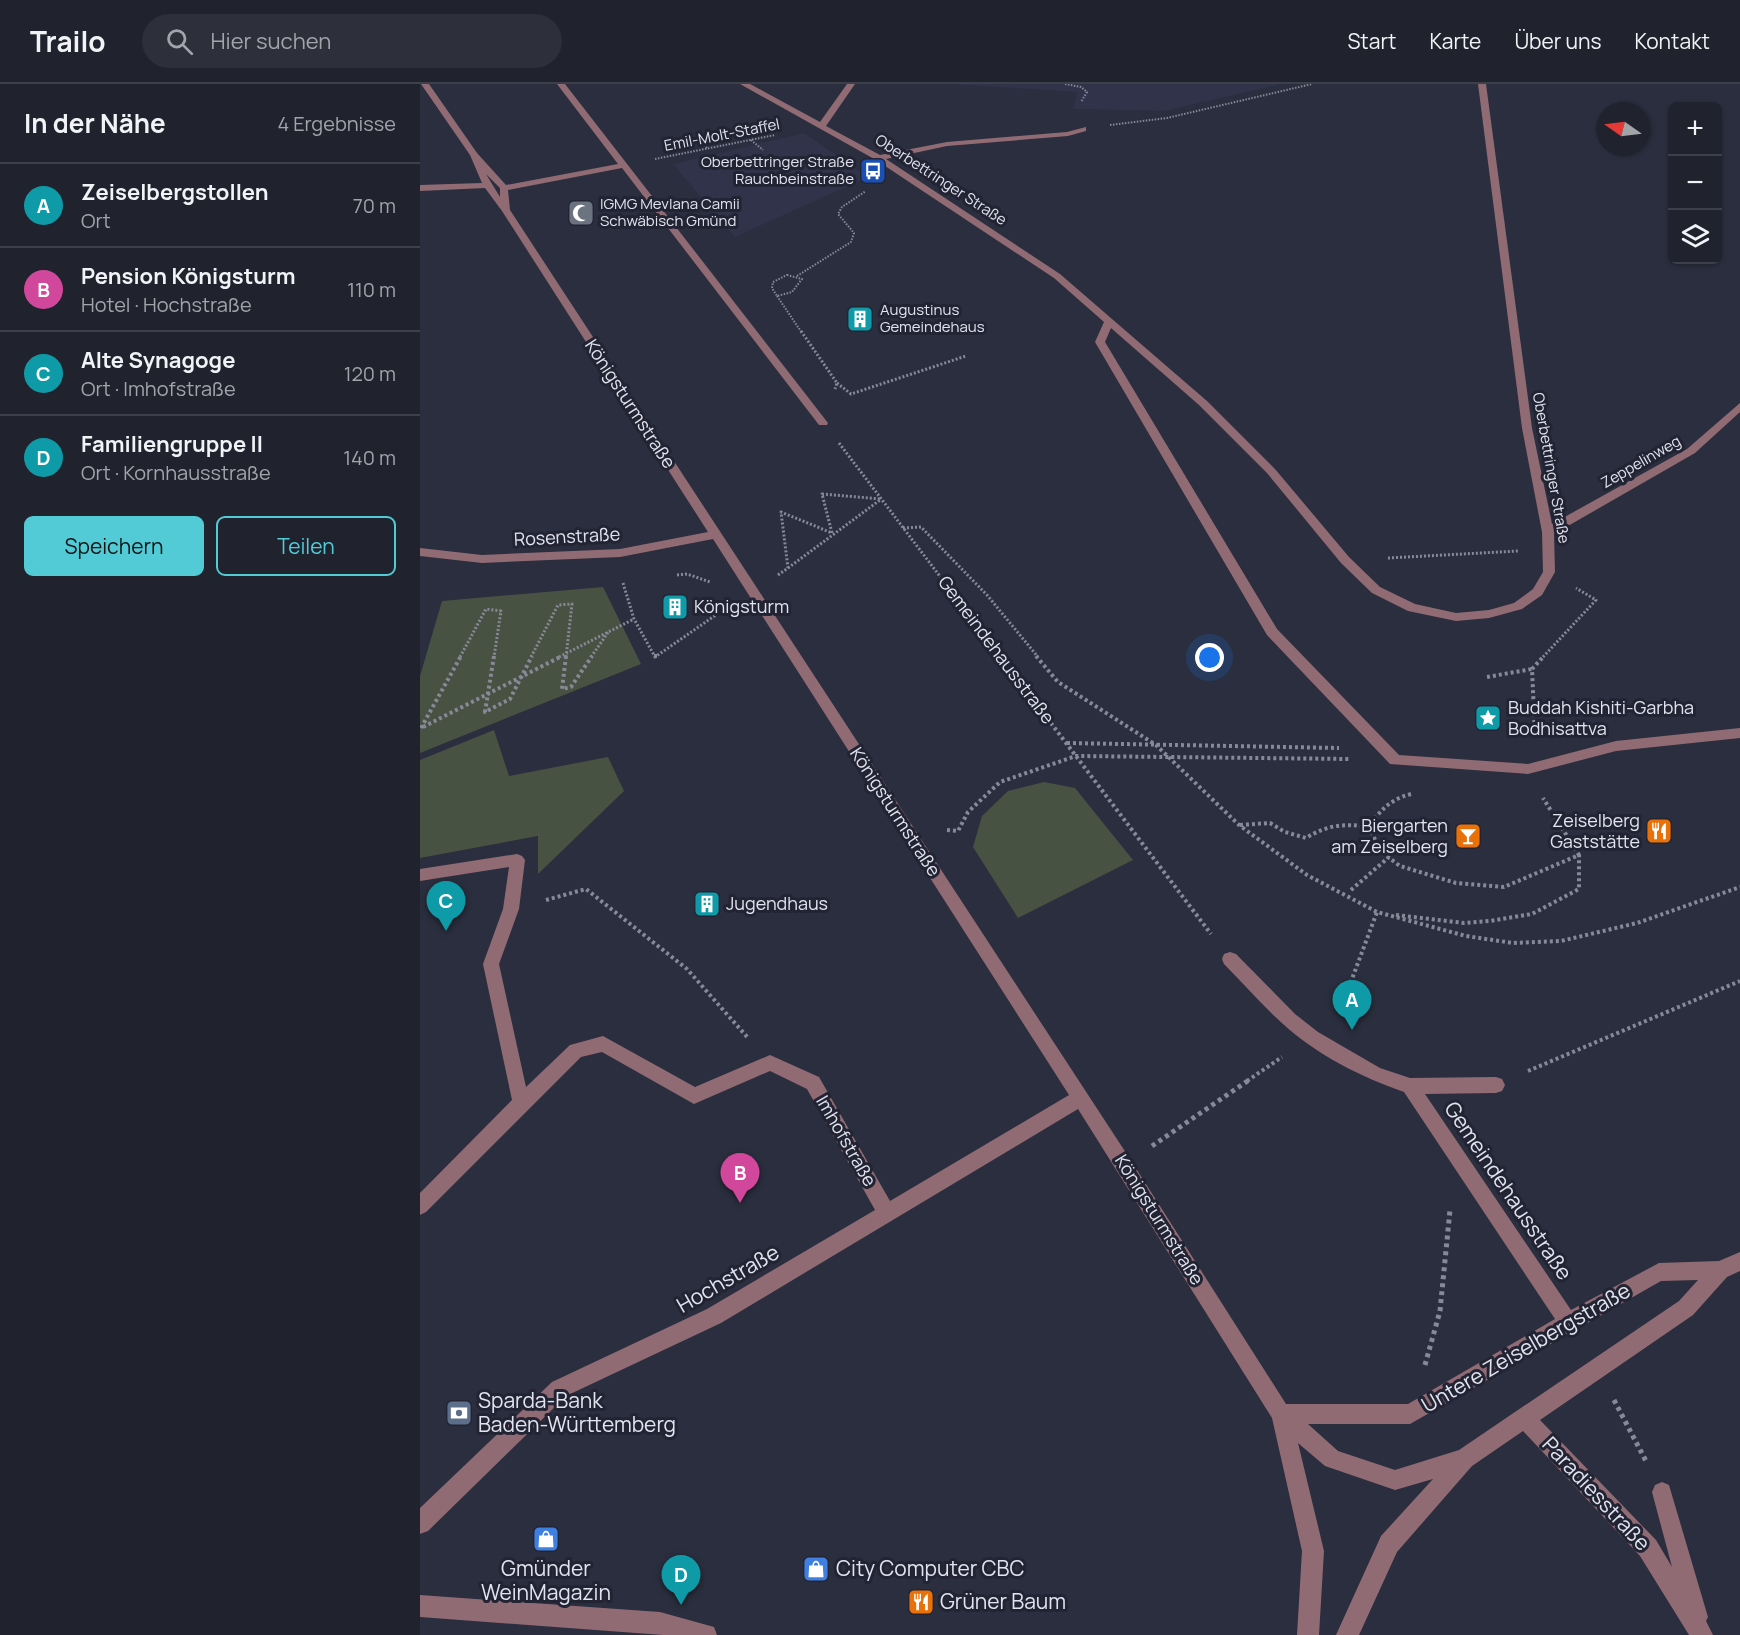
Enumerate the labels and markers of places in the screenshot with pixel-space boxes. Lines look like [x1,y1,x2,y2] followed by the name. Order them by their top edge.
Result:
[701,151,854,189] place label: Oberbettringer Straße Rauchbeinstraße
[858,156,888,186] bus stop icon: Oberbettringer Straße Rauchbeinstraße
[600,193,740,231] place label: IGMG Mevlana Camii Schwäbisch Gmünd
[566,198,596,228] mosque icon: IGMG Mevlana Camii Schwäbisch Gmünd
[880,299,985,337] place label: Augustinus Gemeindehaus
[845,304,875,334] building icon: Augustinus Gemeindehaus
[660,592,690,622] building icon: Königsturm
[694,594,789,618] place label: Königsturm
[1508,695,1694,740] place label: Buddah Kishiti-Garbha Bodhisattva
[1473,703,1503,733] place icon: Buddah Kishiti-Garbha Bodhisattva
[1550,808,1640,853] place label: Zeiselberg Gaststätte
[1331,813,1448,858] place label: Biergarten am Zeiselberg
[1644,816,1674,846] restaurant icon: Zeiselberg Gaststätte
[1453,821,1483,851] bar icon: Biergarten am Zeiselberg
[426,882,466,931] pin: C
[692,889,722,919] building icon: Jugendhaus
[726,891,828,915] place label: Jugendhaus
[1332,980,1372,1030] pin: A
[720,1154,760,1203] pin: B
[478,1386,676,1438] place label: Sparda-Bank Baden-Württemberg
[444,1398,474,1428] bank icon: Sparda-Bank Baden-Württemberg
[531,1524,561,1554] shop icon: Gmünder WeinMagazin
[481,1554,611,1606] place label: Gmünder WeinMagazin
[801,1554,831,1584] shop icon: City Computer CBC
[836,1554,1024,1582] place label: City Computer CBC
[662,1556,700,1605] pin: D
[906,1587,936,1617] restaurant icon: Grüner Baum
[940,1587,1066,1615] place label: Grüner Baum

